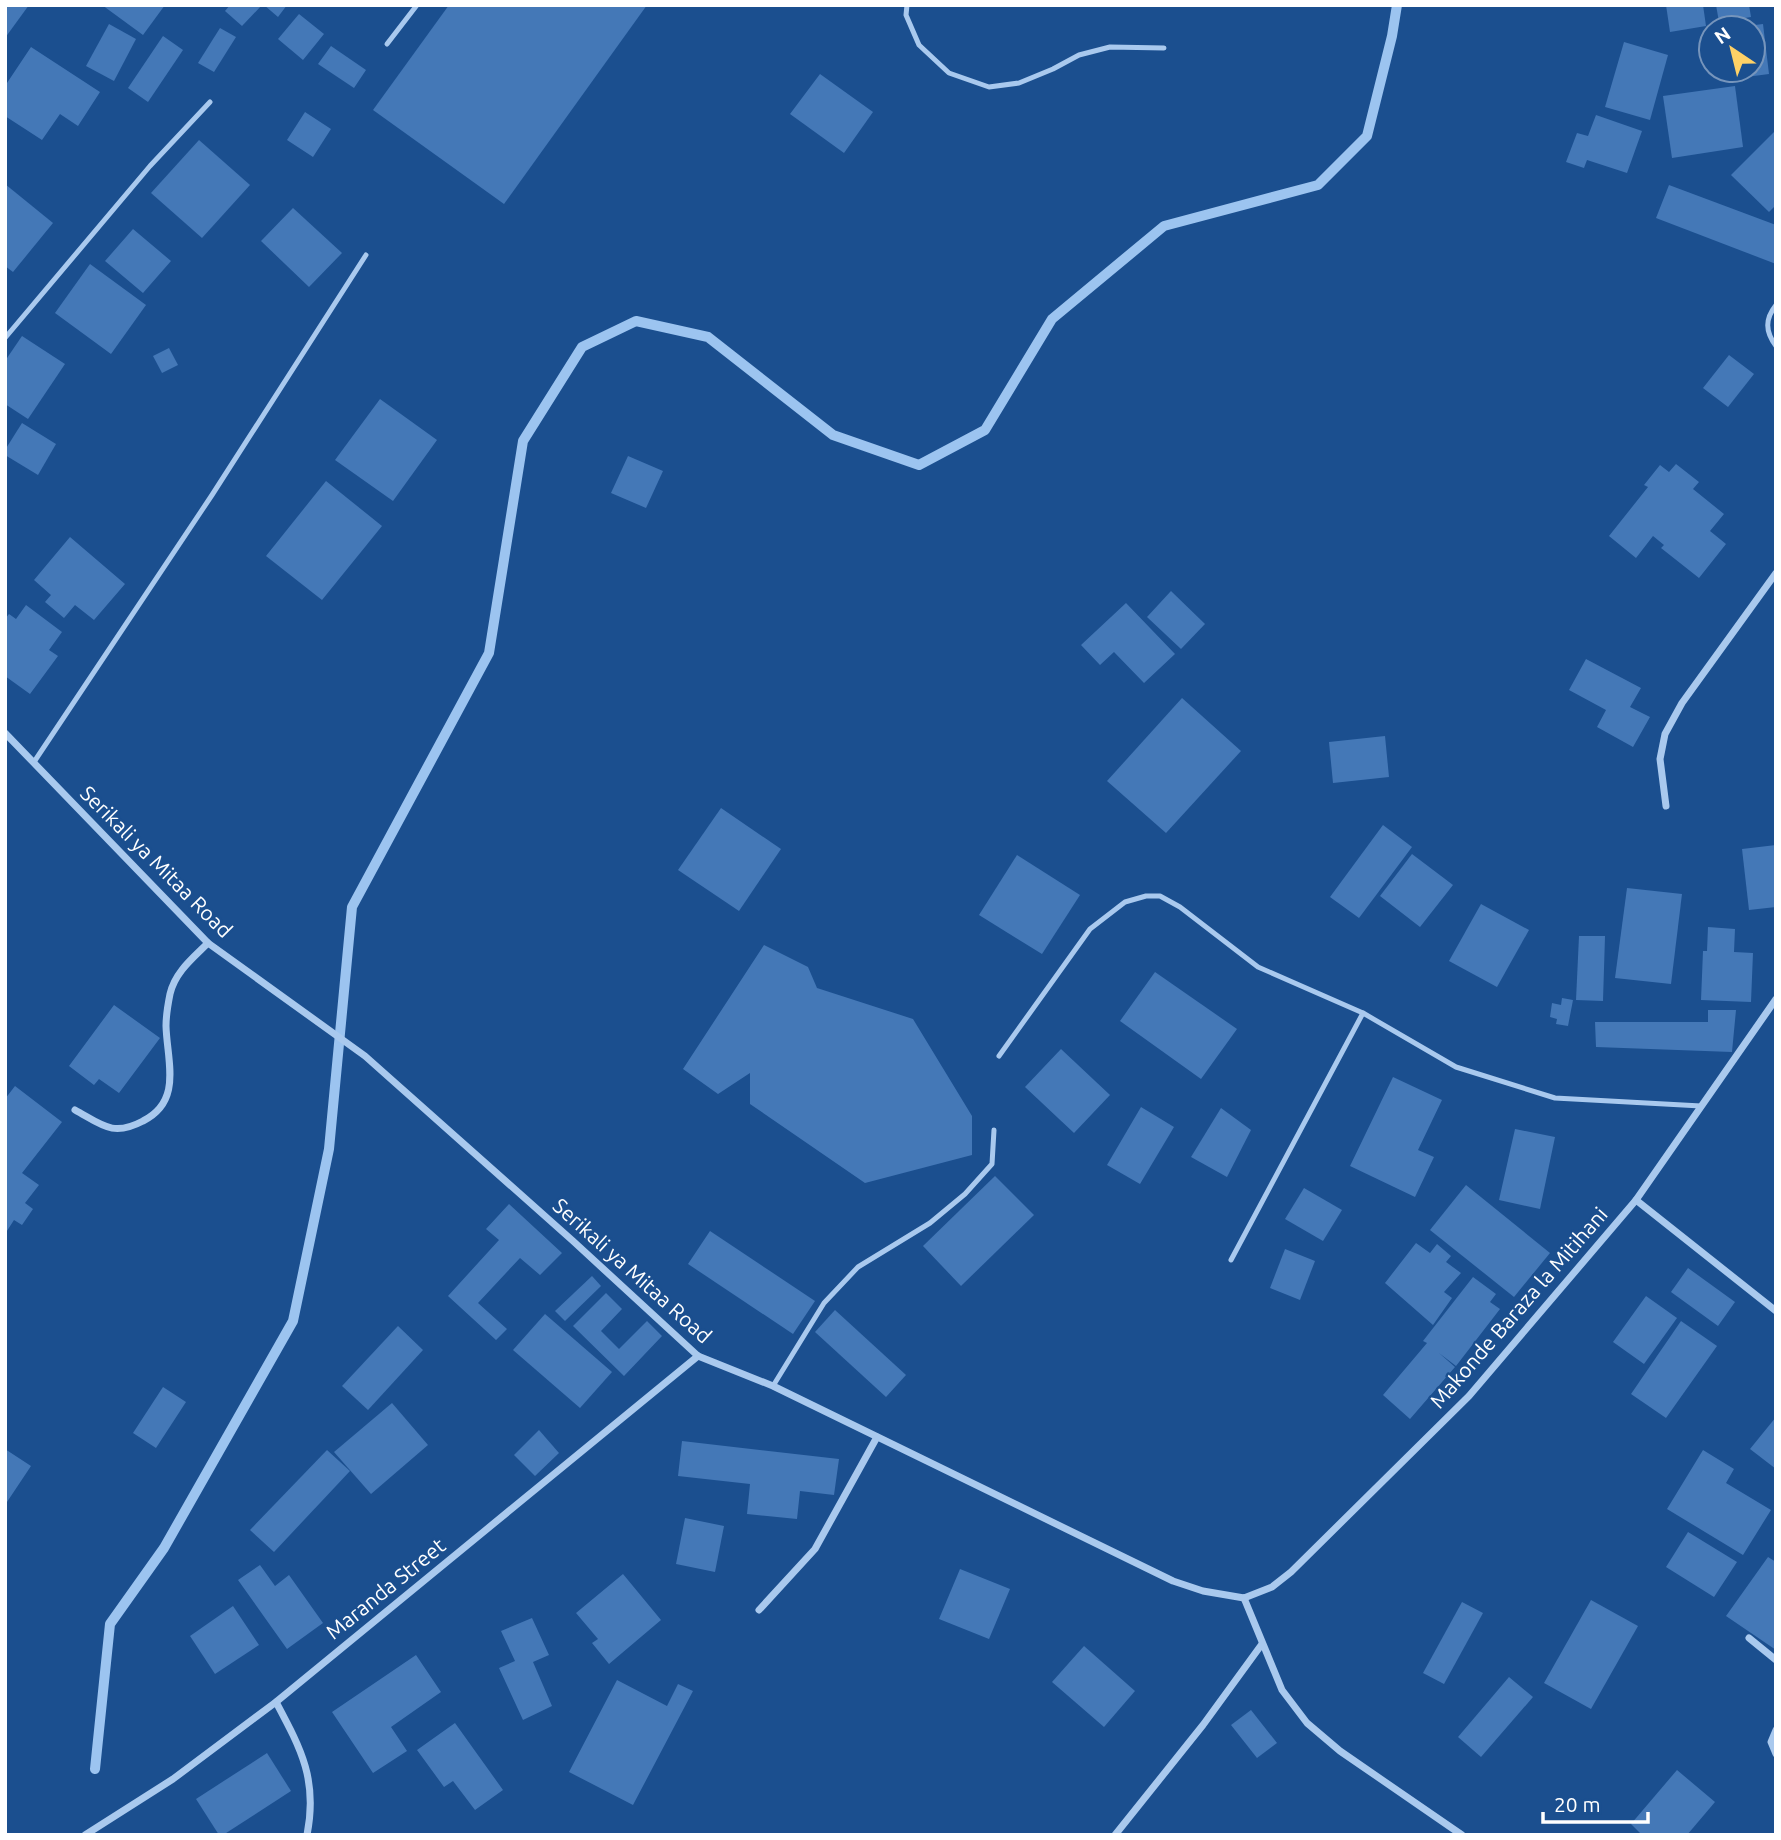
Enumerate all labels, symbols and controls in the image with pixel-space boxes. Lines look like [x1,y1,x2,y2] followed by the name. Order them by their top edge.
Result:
[1697,14,1767,84] north arrow
[1710,22,1734,48] text: N
[76,780,238,942] street label: Serikali ya Mitaa Road
[549,1193,717,1348] street label: Serikali ya Mitaa Road
[1425,1202,1612,1413] street label: Makonde Baraza la Mitihani
[321,1533,450,1644] street label: Maranda Street
[1543,1780,1648,1824] scale bar
[1554,1792,1601,1816] text: 20 m

